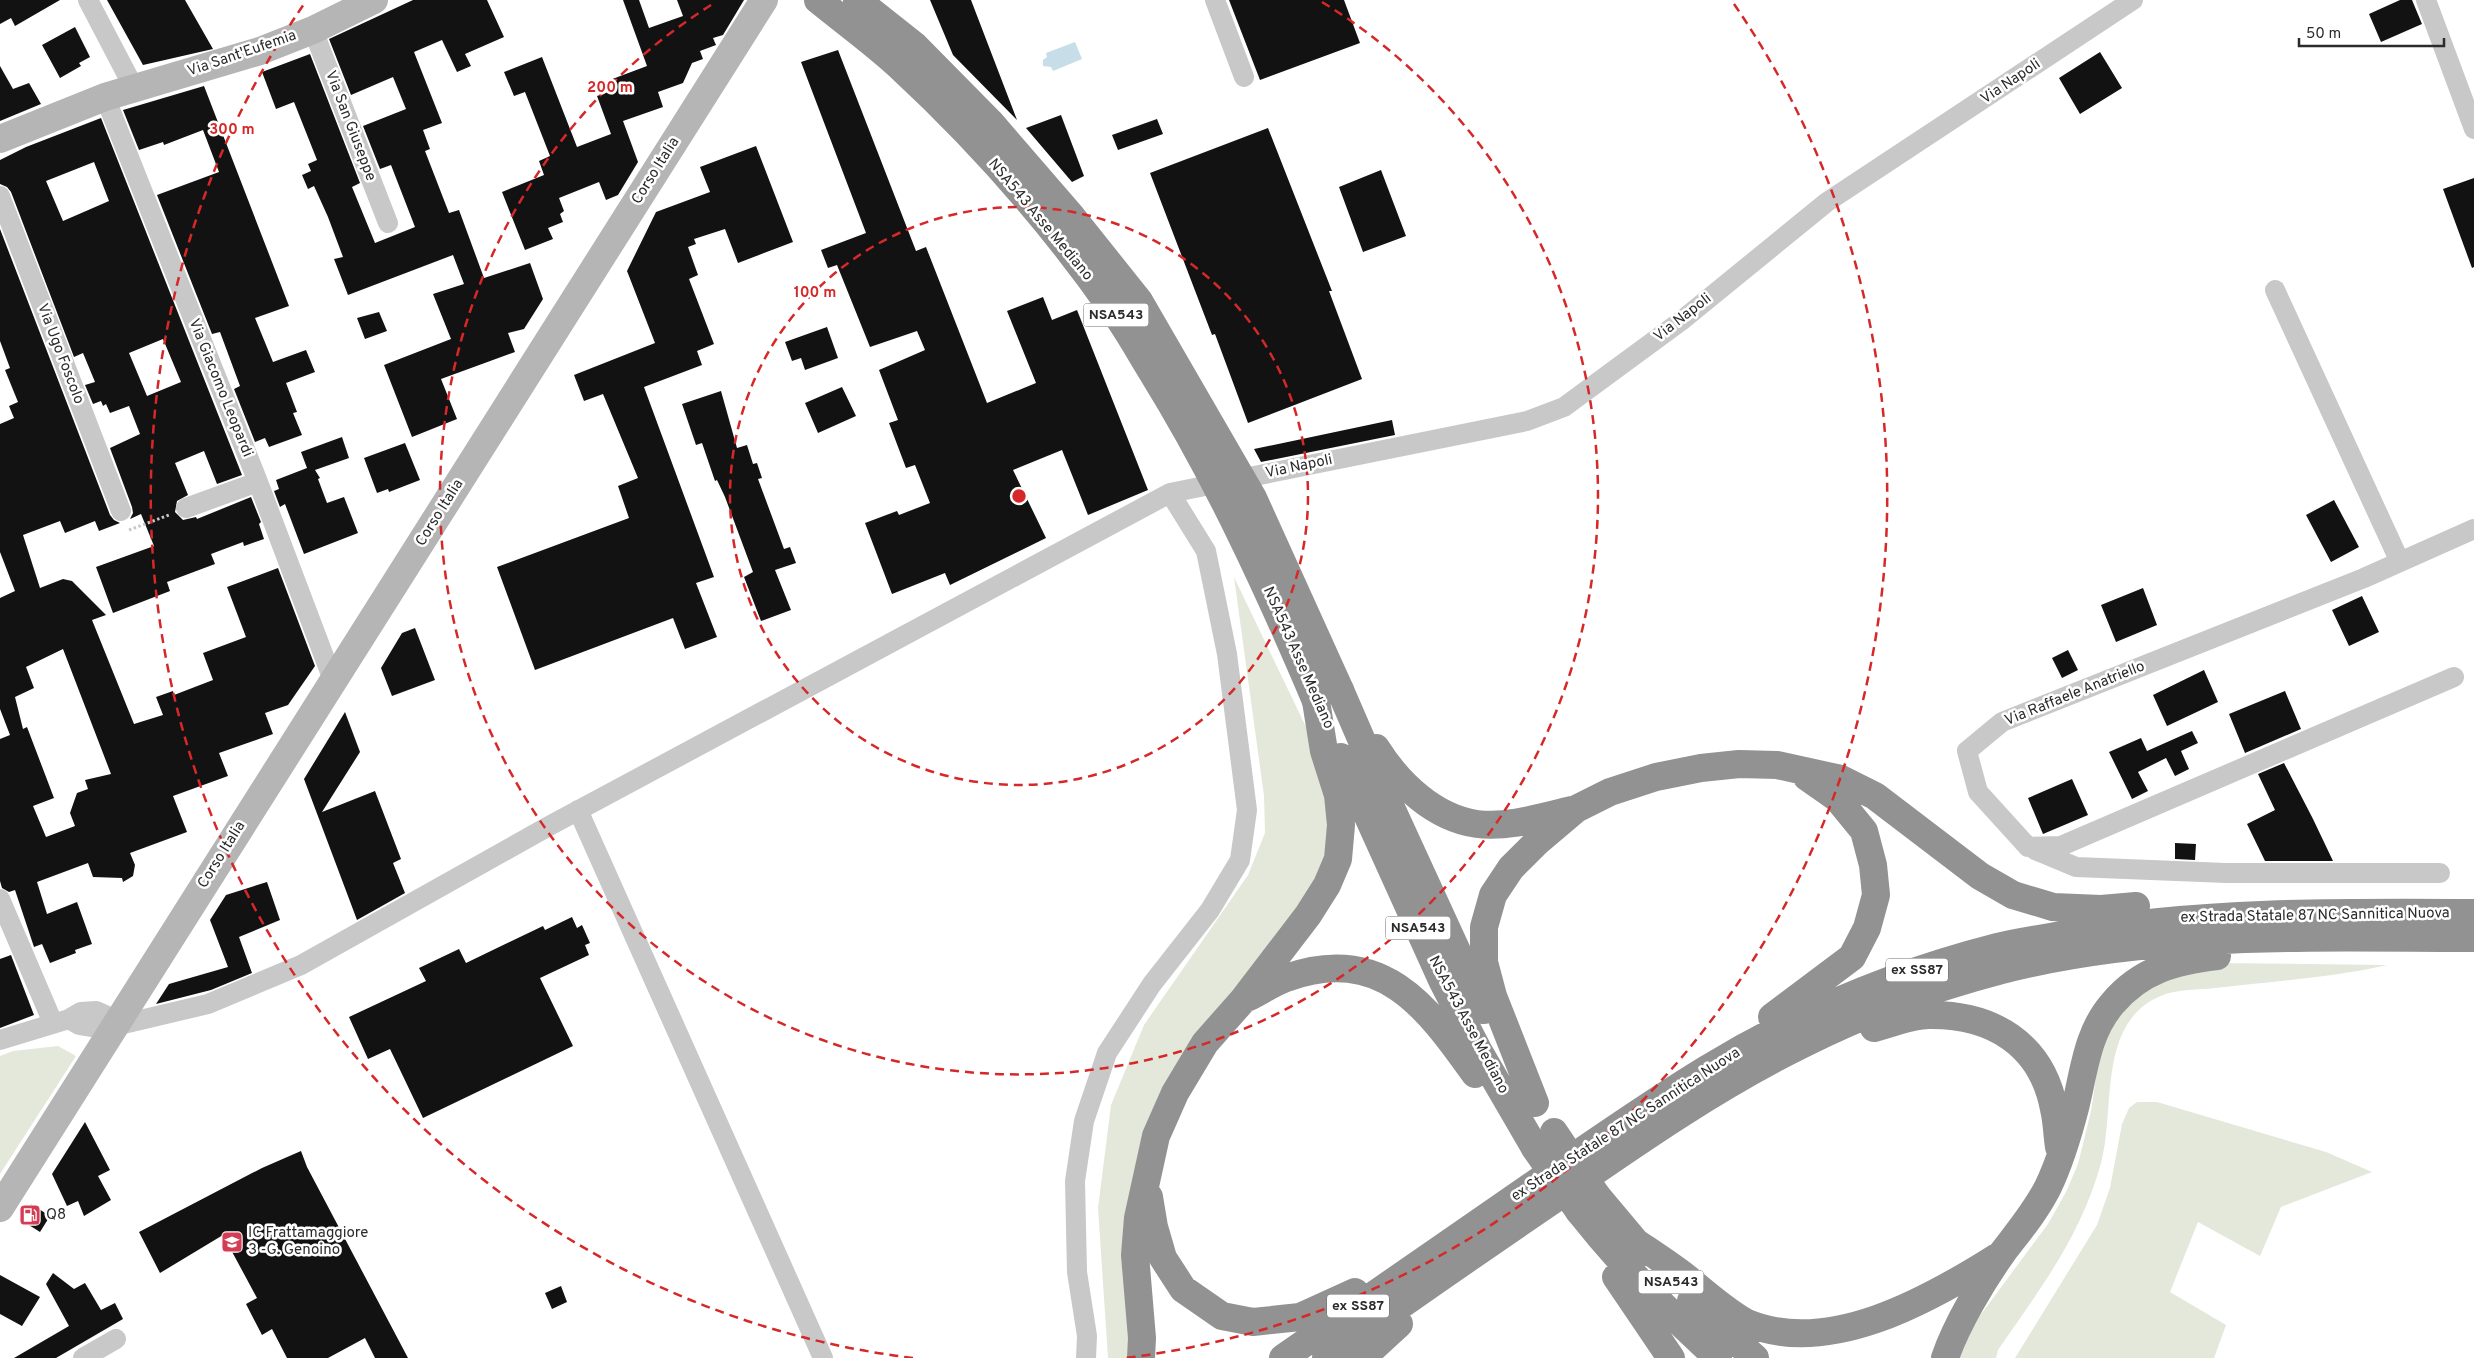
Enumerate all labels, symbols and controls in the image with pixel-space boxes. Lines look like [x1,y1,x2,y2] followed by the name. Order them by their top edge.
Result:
[2299,15,2444,47] scale bar
[2306,25,2341,44] text: 50 m
[185,26,299,82] street label: Via Sant'Eufemia
[1977,55,2045,109] street label: Via Napoli
[320,68,380,184] street label: Via San Giuseppe
[587,79,633,98] text: 200 m
[209,121,255,140] text: 300 m
[628,134,684,208] street label: Corso Italia
[983,155,1097,285] street label: NSA543 Asse Mediano
[794,284,836,303] text: 100 m
[1650,290,1716,346] street label: Via Napoli
[32,301,88,407] street label: Via Ugo Foscolo
[1084,304,1148,326] road number: NSA543
[184,316,256,460] street label: Via Giacomo Leopardi
[1264,451,1334,483] street label: Via Napoli
[412,476,468,550] street label: Corso Italia
[1010,487,1028,505] centre of rings
[1258,584,1338,732] street label: NSA543 Asse Mediano
[2002,657,2148,731] street label: Via Raffaele Anatriello
[194,818,250,892] street label: Corso Italia
[2180,904,2450,928] street label: ex Strada Statale 87 NC Sannitica Nuova
[1386,916,1450,940] road number: NSA543
[1424,953,1512,1097] street label: NSA543 Asse Mediano
[1886,958,1948,982] road number: ex SS87
[1508,1044,1744,1206] street label: ex Strada Statale 87 NC Sannitica Nuova
[18,1203,42,1227] fuel station icon: Q8
[46,1206,66,1225] place label: Q8
[248,1224,368,1260] place label: IC Frattamaggiore 3 -G. Genoino
[220,1230,244,1254] school or university icon: IC Frattamaggiore 3 -G. Genoino
[1638,1270,1704,1294] road number: NSA543
[1327,1294,1389,1318] road number: ex SS87

